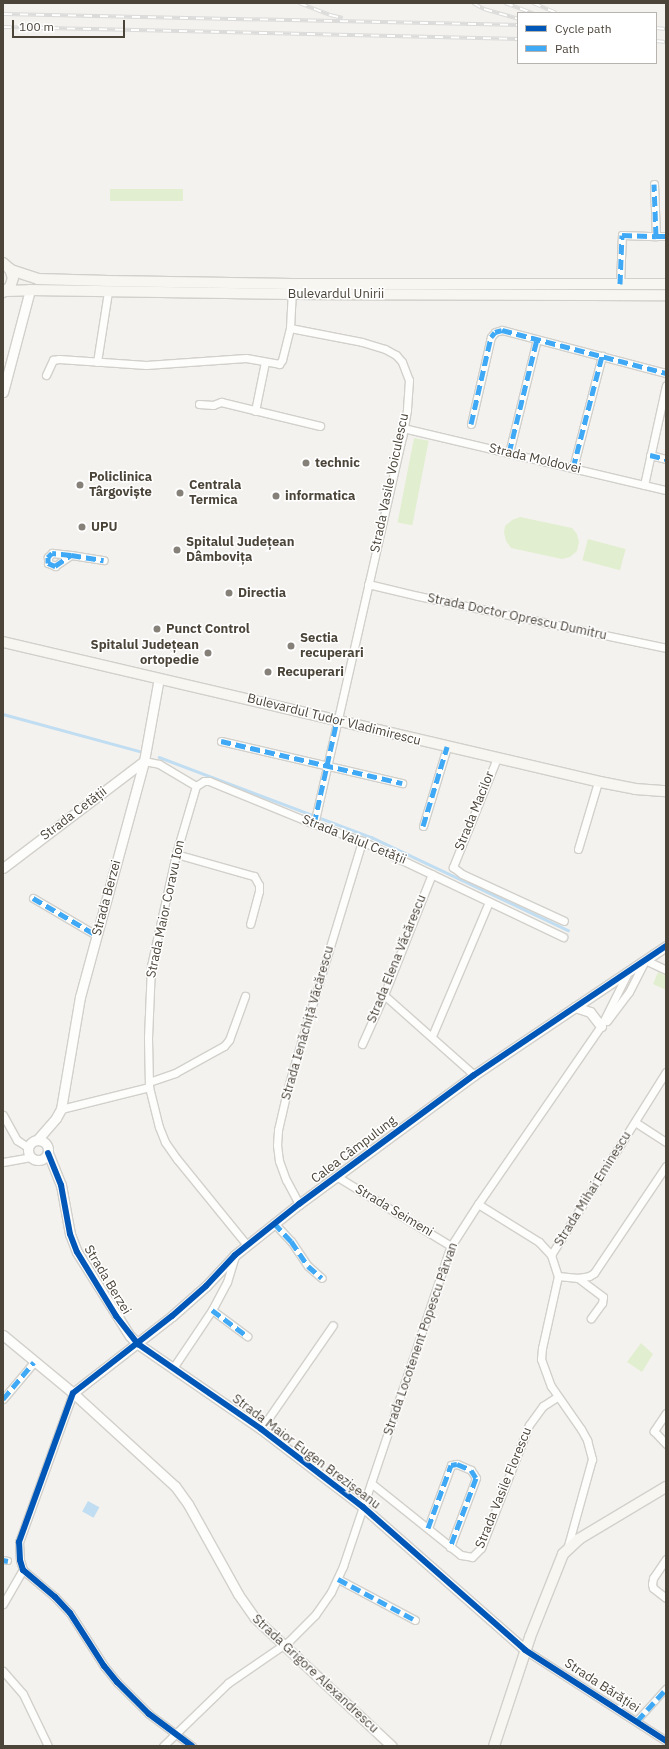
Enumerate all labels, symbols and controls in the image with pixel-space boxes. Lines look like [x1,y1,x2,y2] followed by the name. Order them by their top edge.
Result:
[14,12,127,38] scale bar
[517,12,657,64] legend
[19,19,54,34] text: 100 m
[555,21,612,36] text: Cycle path
[555,41,580,56] text: Path
[288,286,384,302] street label: Bulevardul Unirii
[368,412,412,554] street label: Strada Vasile Voiculescu
[487,441,583,477] street label: Strada Moldovei
[315,455,360,471] place label: technic
[300,457,312,469] marker: technic
[89,470,152,501] place label: Policlinica Târgoviște
[189,478,241,509] place label: Centrala Termica
[74,479,86,491] marker: Policlinica Târgoviște
[174,487,186,499] marker: Centrala Termica
[285,488,355,504] place label: informatica
[270,490,282,502] marker: informatica
[91,519,118,535] place label: UPU
[76,521,88,533] marker: UPU
[186,535,294,566] place label: Spitalul Județean Dâmbovița
[171,544,183,556] marker: Spitalul Județean Dâmbovița
[238,585,286,601] place label: Directia
[223,587,235,599] marker: Directia
[426,590,608,644] street label: Strada Doctor Oprescu Dumitru
[166,621,250,637] place label: Punct Control
[151,623,163,635] marker: Punct Control
[300,631,364,662] place label: Sectia recuperari
[91,638,199,669] place label: Spitalul Județean ortopedie
[285,640,297,652] marker: Sectia recuperari
[202,647,214,659] marker: Spitalul Județean ortopedie
[277,664,344,680] place label: Recuperari
[262,666,274,678] marker: Recuperari
[245,691,423,749] street label: Bulevardul Tudor Vladimirescu
[452,769,498,853] street label: Strada Macilor
[38,784,110,844] street label: Strada Cetății
[300,812,408,868] street label: Strada Valul Cetății
[144,839,188,979] street label: Strada Maior Coravu Ion
[89,858,125,938] street label: Strada Berzei
[364,893,430,1025] street label: Strada Elena Văcărescu
[278,944,338,1102] street label: Strada Ienăchiță Văcărescu
[309,1113,399,1187] street label: Calea Câmpulung
[551,1129,635,1249] street label: Strada Mihai Eminescu
[352,1182,436,1240] street label: Strada Seimeni
[381,1240,461,1438] street label: Strada Locotenent Popescu Pârvan
[80,1243,134,1317] street label: Strada Berzei
[229,1391,383,1513] street label: Strada Maior Eugen Brezișeanu
[473,1425,535,1551] street label: Strada Vasile Florescu
[249,1611,381,1737] street label: Strada Grigore Alexandrescu
[561,1656,643,1716] street label: Strada Bărăției

